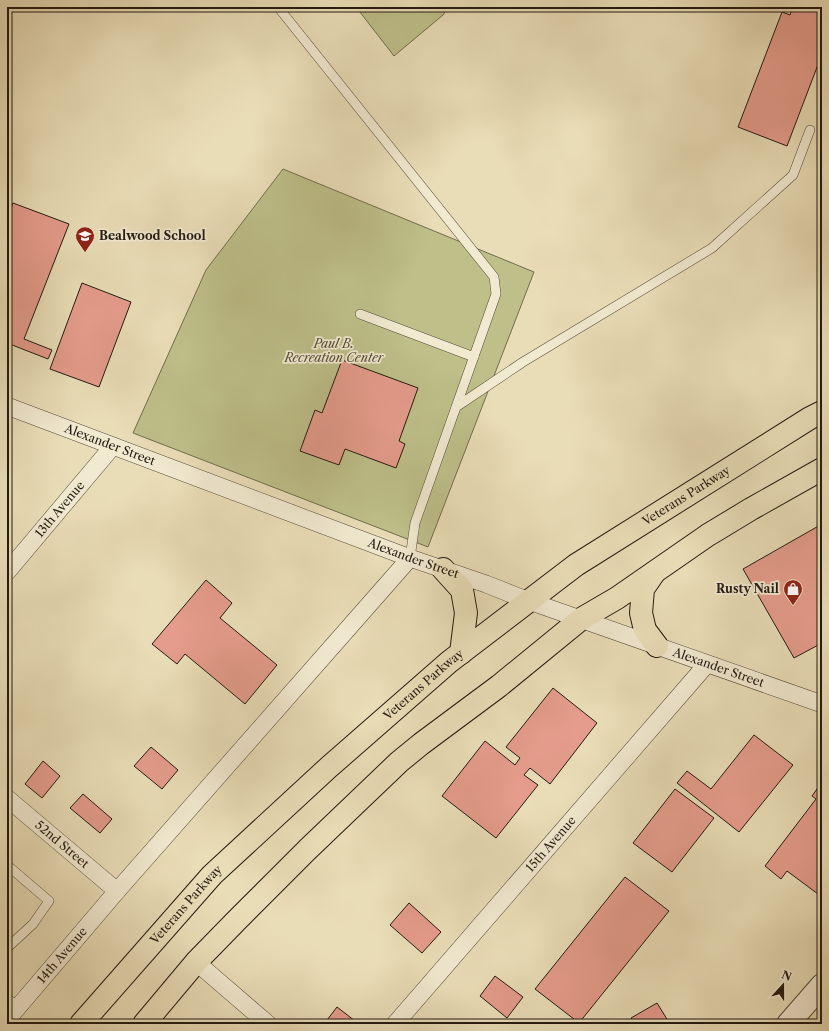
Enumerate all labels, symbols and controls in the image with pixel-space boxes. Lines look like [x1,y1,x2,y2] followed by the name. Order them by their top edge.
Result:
[74,225,96,253] school or university icon: Bealwood School
[99,228,206,243] place label: Bealwood School
[284,336,385,365] park label: Paul B. Recreation Center
[62,420,158,469] street label: Alexander Street
[638,462,733,529] street label: Veterans Parkway
[32,478,87,540] street label: 13th Avenue
[365,534,462,581] street label: Alexander Street
[782,578,804,606] shop icon: Rusty Nail
[716,581,779,596] place label: Rusty Nail
[670,644,767,690] street label: Alexander Street
[379,646,466,724] street label: Veterans Parkway
[522,813,579,875] street label: 15th Avenue
[32,817,93,871] street label: 52nd Street
[146,861,225,948] street label: Veterans Parkway
[34,924,90,986] street label: 14th Avenue
[763,965,803,1005] north arrow
[780,967,794,984] text: N

